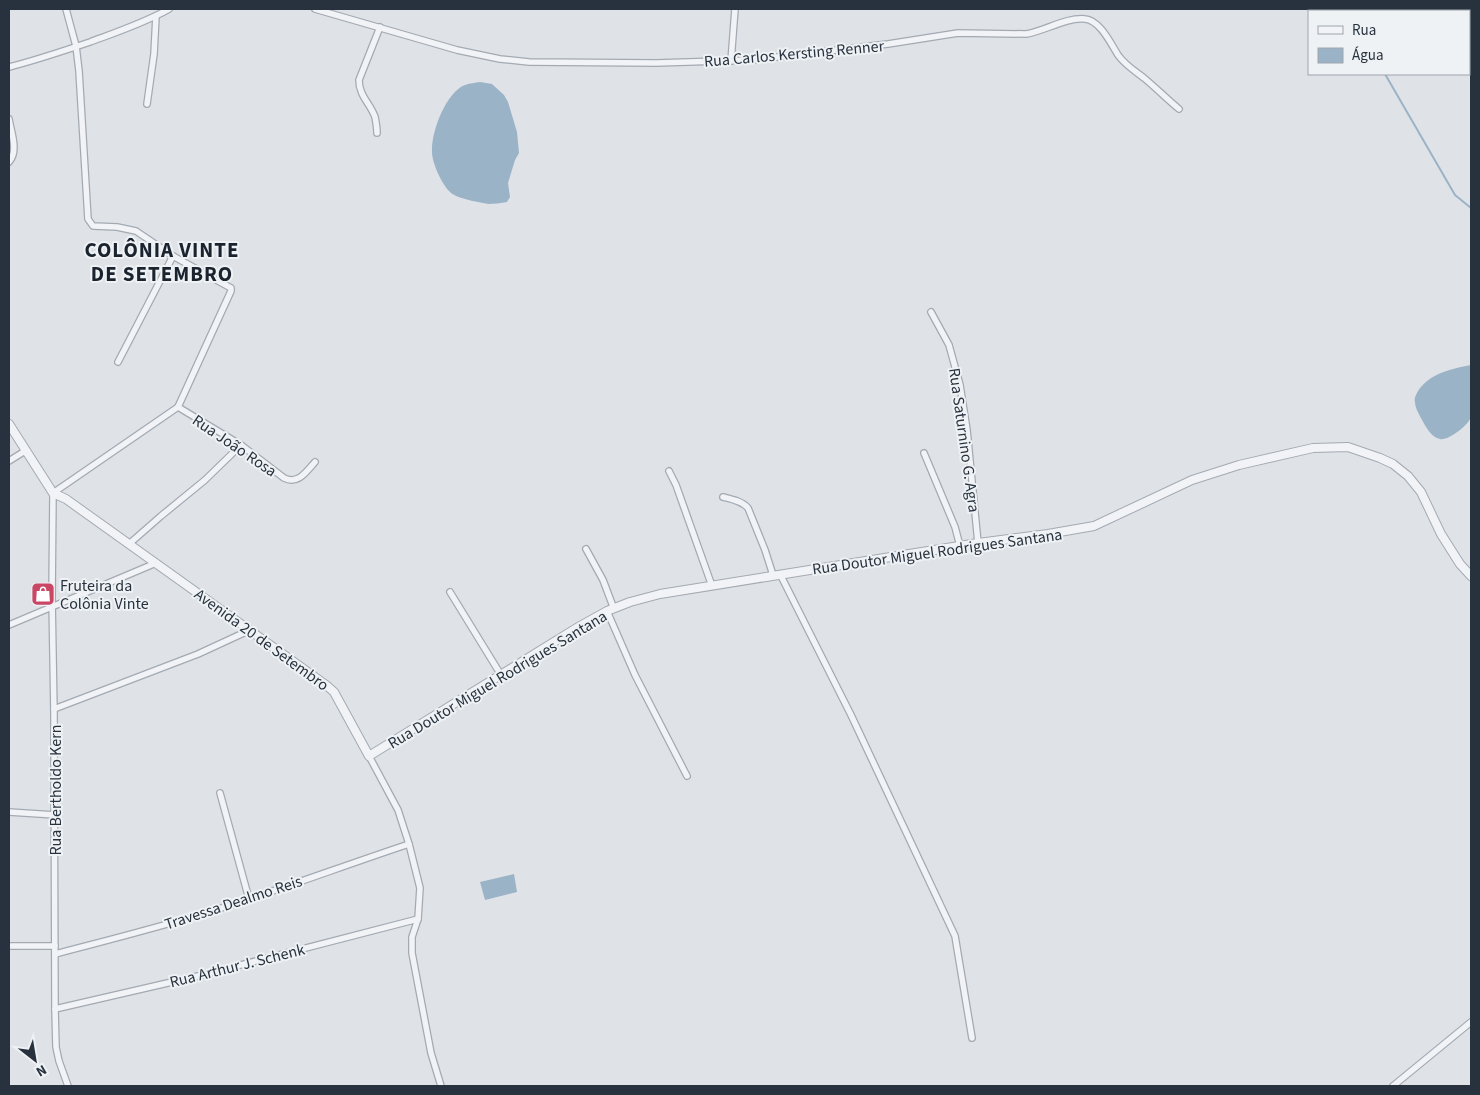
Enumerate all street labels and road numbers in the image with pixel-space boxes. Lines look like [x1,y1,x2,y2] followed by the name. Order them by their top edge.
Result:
[703,35,885,73] street label: Rua Carlos Kersting Renner
[943,367,985,514] street label: Rua Saturnino G. Agra
[188,409,281,482] street label: Rua João Rosa
[811,524,1064,580] street label: Rua Doutor Miguel Rodrigues Santana
[190,583,333,696] street label: Avenida 20 de Setembro
[384,605,611,754] street label: Rua Doutor Miguel Rodrigues Santana
[45,725,67,855] street label: Rua Bertholdo Kern
[162,870,305,936] street label: Travessa Dealmo Reis
[167,939,307,993] street label: Rua Arthur J. Schenk

